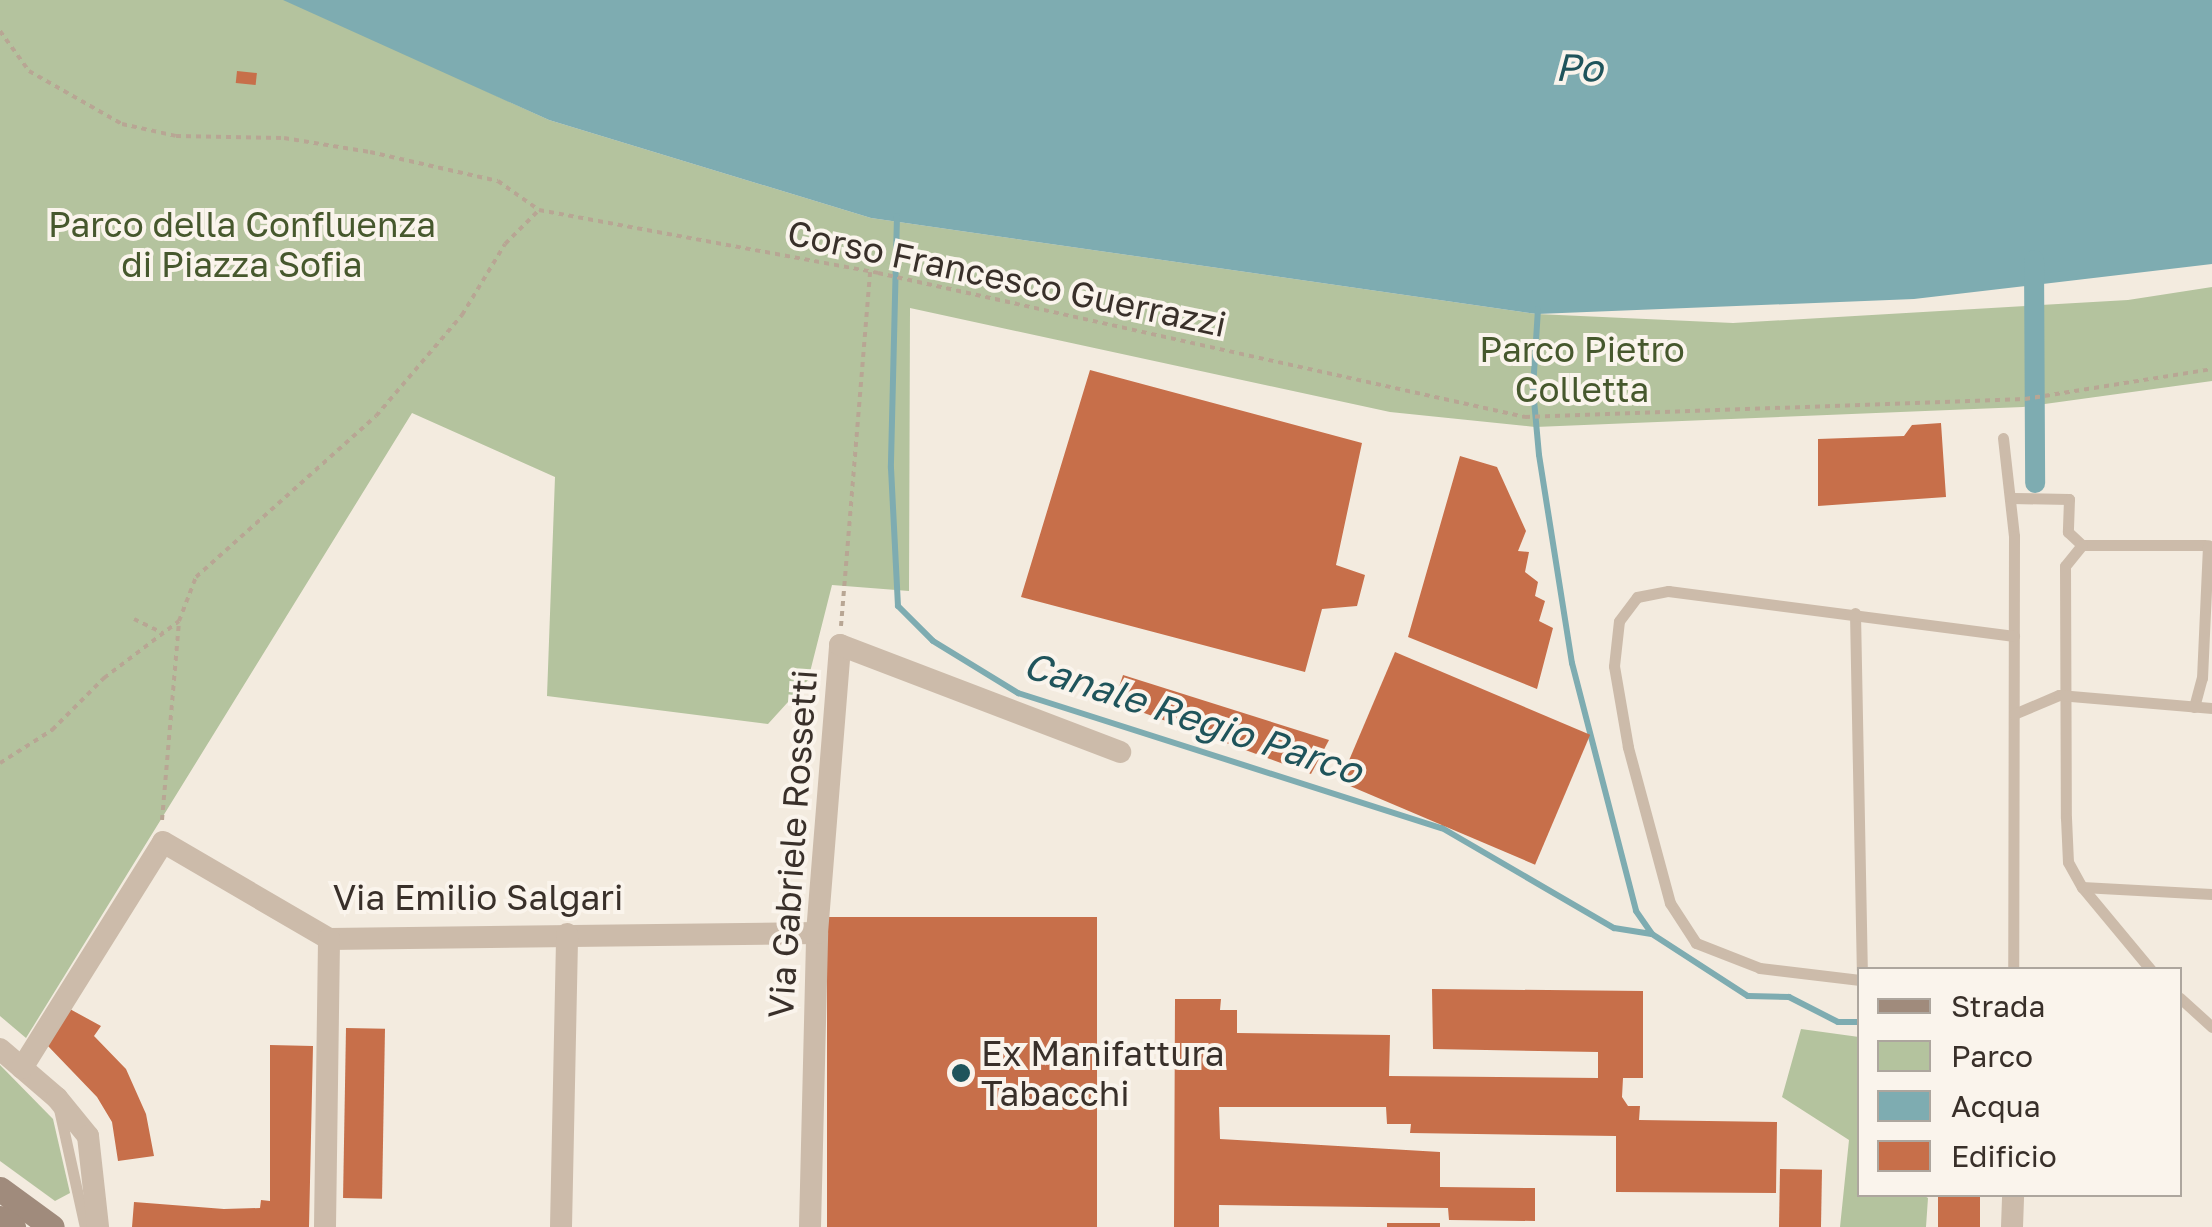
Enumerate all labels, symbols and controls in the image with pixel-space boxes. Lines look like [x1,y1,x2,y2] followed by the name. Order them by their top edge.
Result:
[1555,44,1603,90] water label: Po
[48,203,436,285] park label: Parco della Confluenza di Piazza Sofia
[784,211,1230,345] street label: Corso Francesco Guerrazzi
[1479,328,1685,410] park label: Parco Pietro Colletta
[1018,641,1368,793] water label: Canale Regio Parco
[759,668,825,1020] street label: Via Gabriele Rossetti
[333,876,623,918] street label: Via Emilio Salgari
[1857,967,2182,1197] legend
[1951,988,2045,1024] text: Strada
[981,1032,1225,1114] place label: Ex Manifattura Tabacchi
[1951,1038,2033,1074] text: Parco
[950,1062,972,1084] marker: Ex Manifattura Tabacchi
[1951,1088,2041,1124] text: Acqua
[1951,1138,2057,1174] text: Edificio

